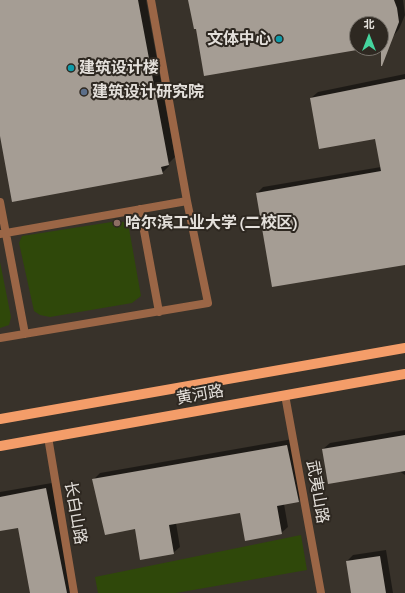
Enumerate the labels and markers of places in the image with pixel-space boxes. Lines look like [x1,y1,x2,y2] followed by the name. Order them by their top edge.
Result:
[207,29,271,49] place label: 文体中心
[274,34,284,44] marker: 文体中心
[79,58,159,78] place label: 建筑设计楼
[66,63,76,73] marker: 建筑设计楼
[92,82,204,102] place label: 建筑设计研究院
[79,87,89,97] marker: 建筑设计研究院
[125,213,297,233] place label: 哈尔滨工业大学 (二校区)
[112,218,122,228] marker: 哈尔滨工业大学 (二校区)

